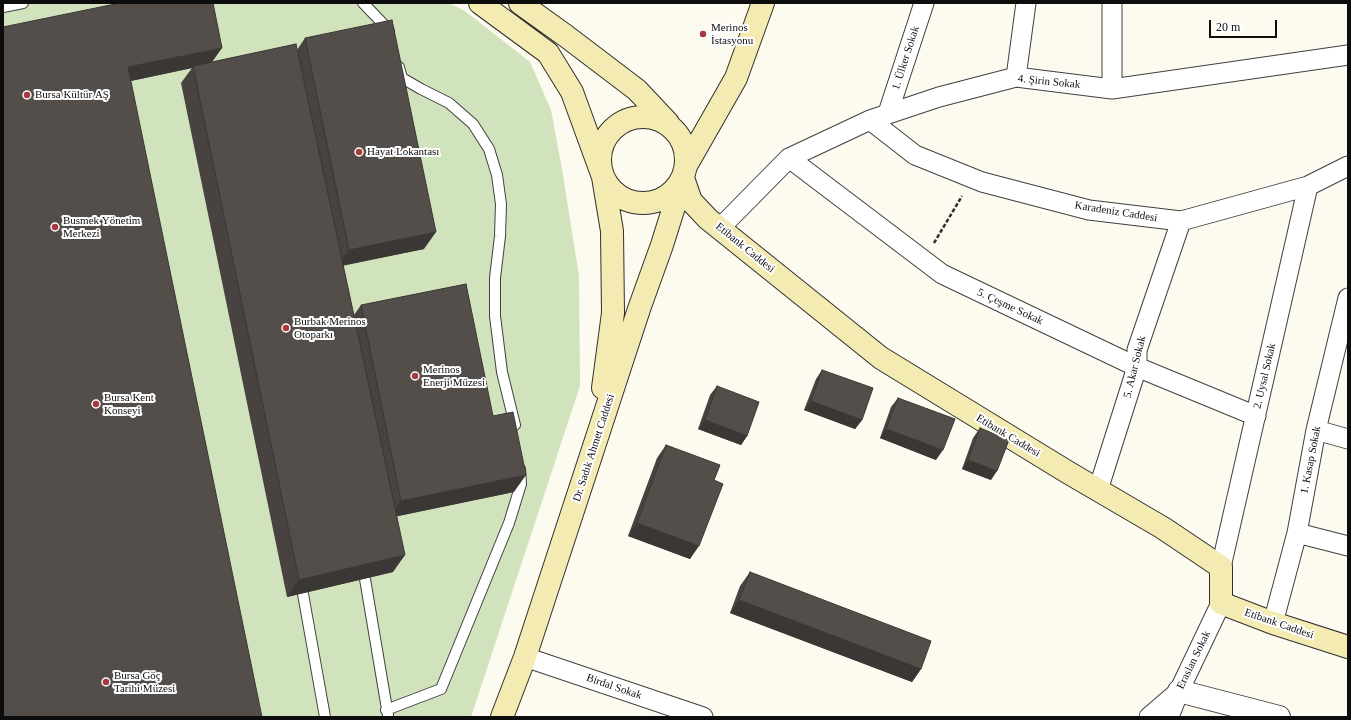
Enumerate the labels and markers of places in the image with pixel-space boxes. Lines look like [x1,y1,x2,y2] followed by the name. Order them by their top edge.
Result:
[711,21,753,47] place label: Merinos İstasyonu
[698,29,708,39] marker: Merinos İstasyonu
[35,88,109,102] place label: Bursa Kültür AŞ
[22,90,32,100] marker: Bursa Kültür AŞ
[367,145,439,159] place label: Hayat Lokantası
[354,147,364,157] marker: Hayat Lokantası
[63,214,140,240] place label: Busmek Yönetim Merkezi
[50,222,60,232] marker: Busmek Yönetim Merkezi
[294,315,366,341] place label: Burbak Merinos Otoparkı
[281,323,291,333] marker: Burbak Merinos Otoparkı
[423,363,485,389] place label: Merinos Enerji Müzesi
[410,371,420,381] marker: Merinos Enerji Müzesi
[104,391,154,417] place label: Bursa Kent Konseyi
[91,399,101,409] marker: Bursa Kent Konseyi
[114,669,175,695] place label: Bursa Göç Tarihi Müzesi
[101,677,111,687] marker: Bursa Göç Tarihi Müzesi

